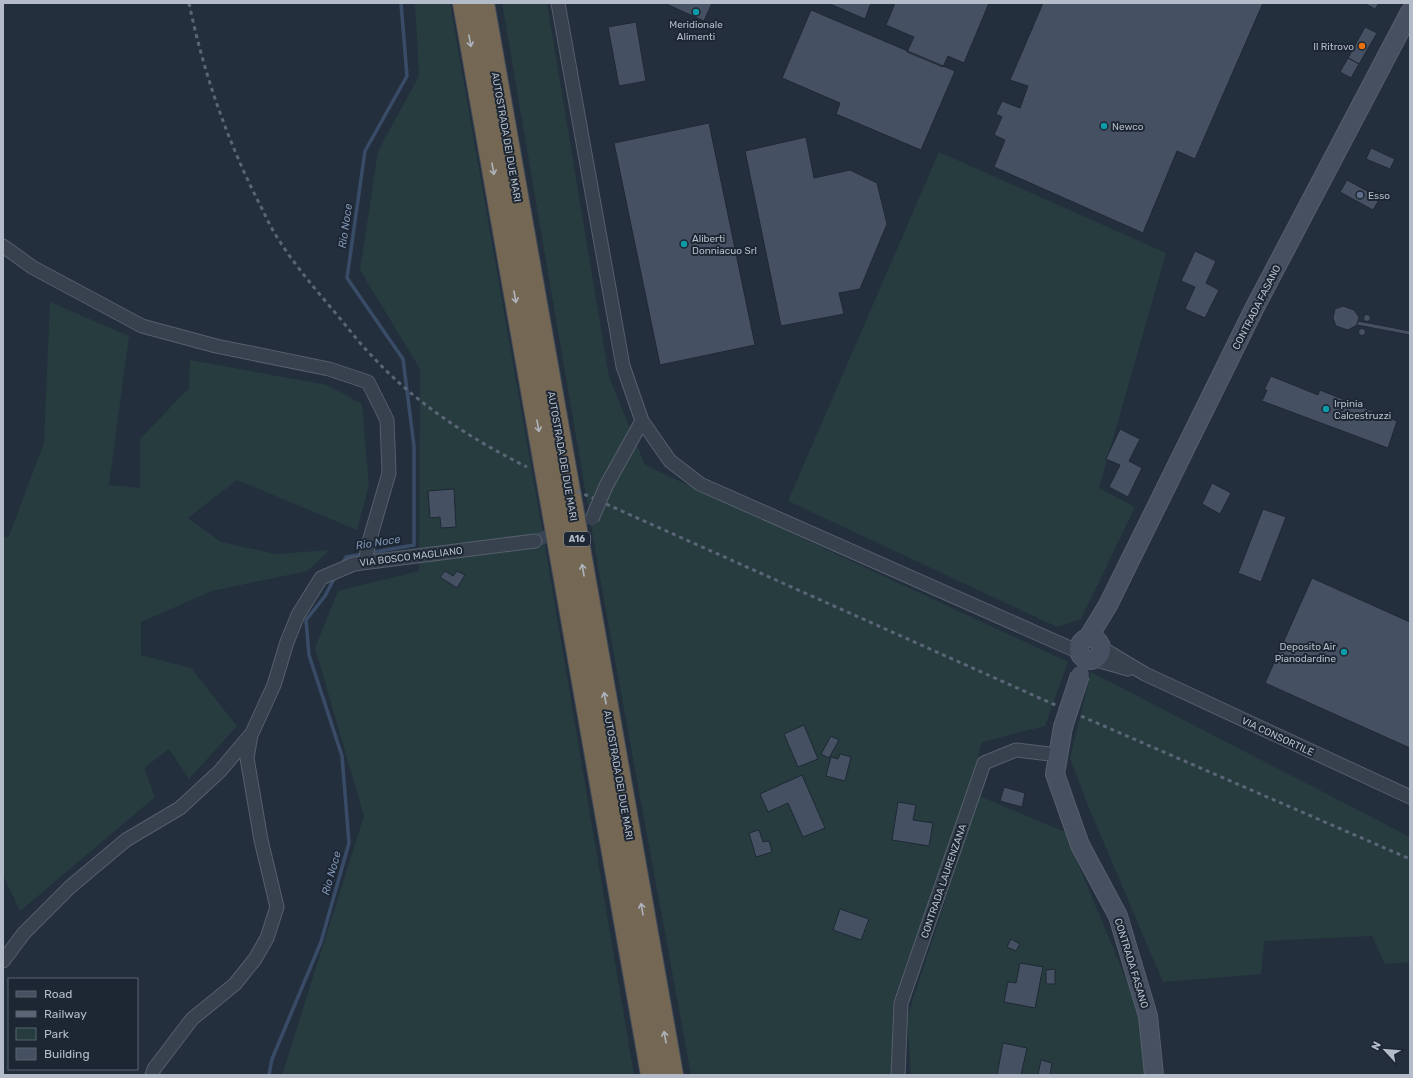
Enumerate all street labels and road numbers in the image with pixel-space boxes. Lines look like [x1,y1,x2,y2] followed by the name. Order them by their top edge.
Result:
[489,71,523,203] street label: AUTOSTRADA DEI DUE MARI
[1230,263,1284,352] street label: CONTRADA FASANO
[545,390,579,522] street label: AUTOSTRADA DEI DUE MARI
[564,532,590,546] road number: A16
[359,545,464,569] street label: VIA BOSCO MAGLIANO
[601,709,635,841] street label: AUTOSTRADA DEI DUE MARI
[1240,715,1316,759] street label: VIA CONSORTILE
[919,822,969,940] street label: CONTRADA LAURENZANA
[1112,917,1151,1010] street label: CONTRADA FASANO

